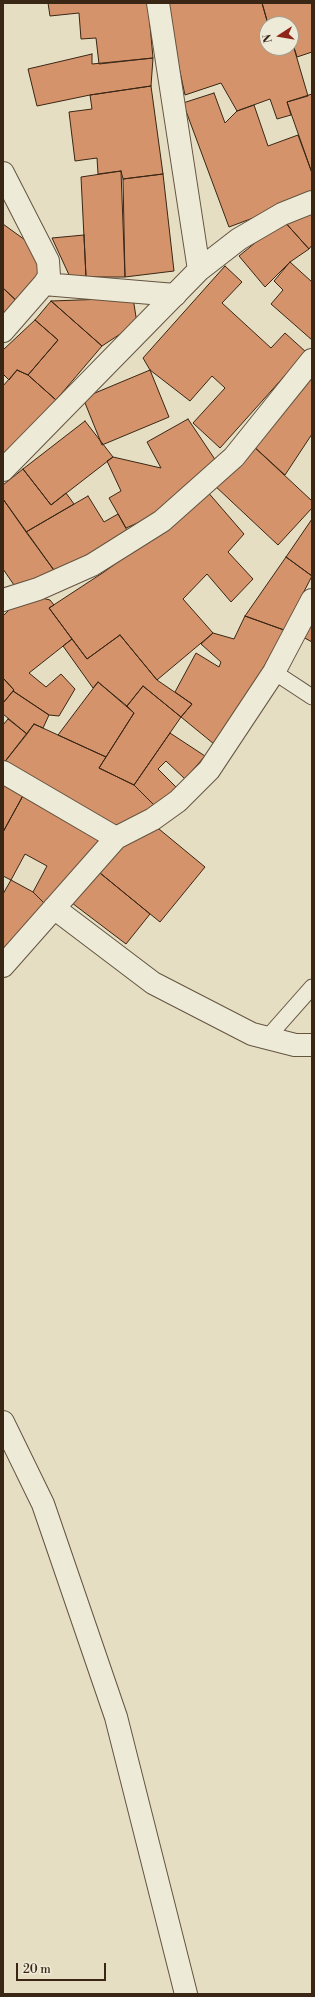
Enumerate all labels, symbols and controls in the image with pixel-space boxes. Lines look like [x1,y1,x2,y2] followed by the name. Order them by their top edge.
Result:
[259,16,299,56] north arrow
[260,33,276,44] text: N
[18,1955,108,1981] scale bar
[23,1962,51,1977] text: 20 m

